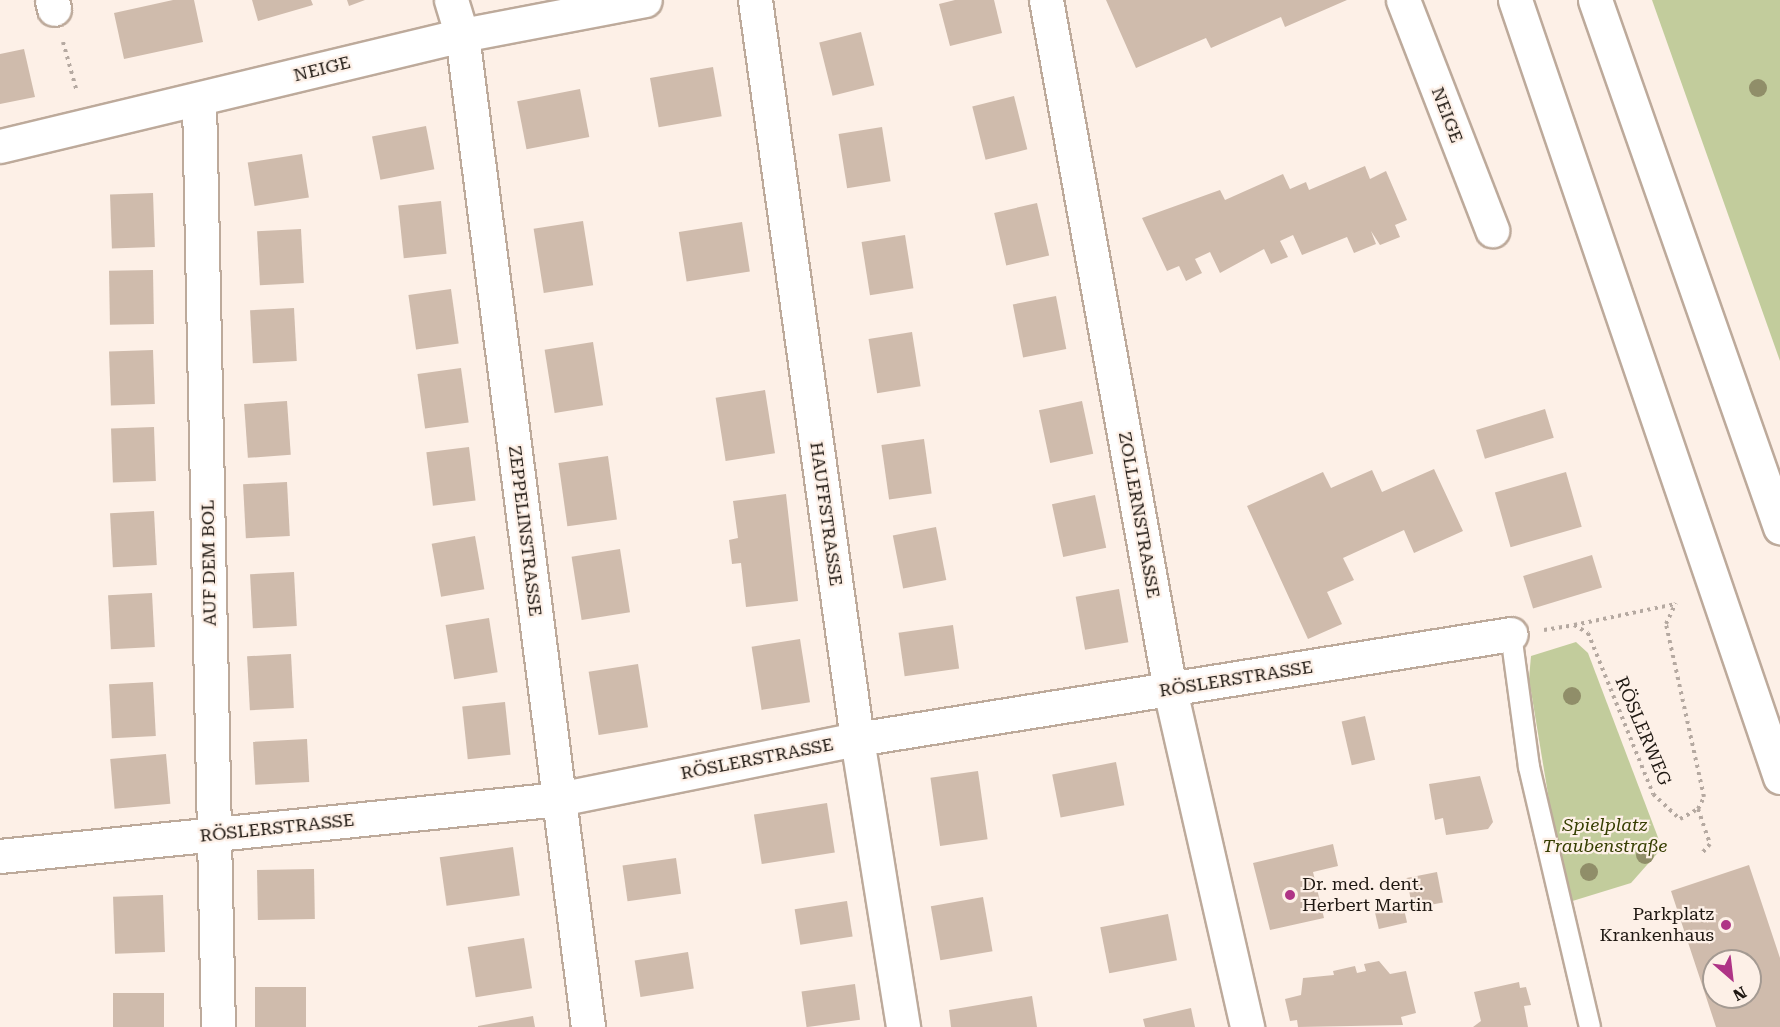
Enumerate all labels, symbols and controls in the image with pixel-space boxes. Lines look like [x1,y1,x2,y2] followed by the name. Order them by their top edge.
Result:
[291,51,353,87] street label: NEIGE
[1426,84,1468,146] street label: NEIGE
[1114,430,1164,600] street label: ZOLLERNSTRASSE
[805,441,847,587] street label: HAUFFSTRASSE
[504,444,546,618] street label: ZEPPELINSTRASSE
[197,500,221,626] street label: AUF DEM BOL
[1158,656,1314,702] street label: RÖSLERSTRASSE
[1610,673,1676,789] street label: RÖSLERWEG
[679,734,835,784] street label: RÖSLERSTRASSE
[199,809,355,847] street label: RÖSLERSTRASSE
[1543,815,1667,858] park label: Spielplatz Traubenstraße
[1302,874,1433,916] place label: Dr. med. dent. Herbert Martin
[1283,888,1297,902] marker: Dr. med. dent. Herbert Martin
[1599,904,1714,946] place label: Parkplatz Krankenhaus
[1719,918,1733,932] marker: Parkplatz Krankenhaus
[1702,949,1762,1009] north arrow
[1730,982,1750,1005] text: N

